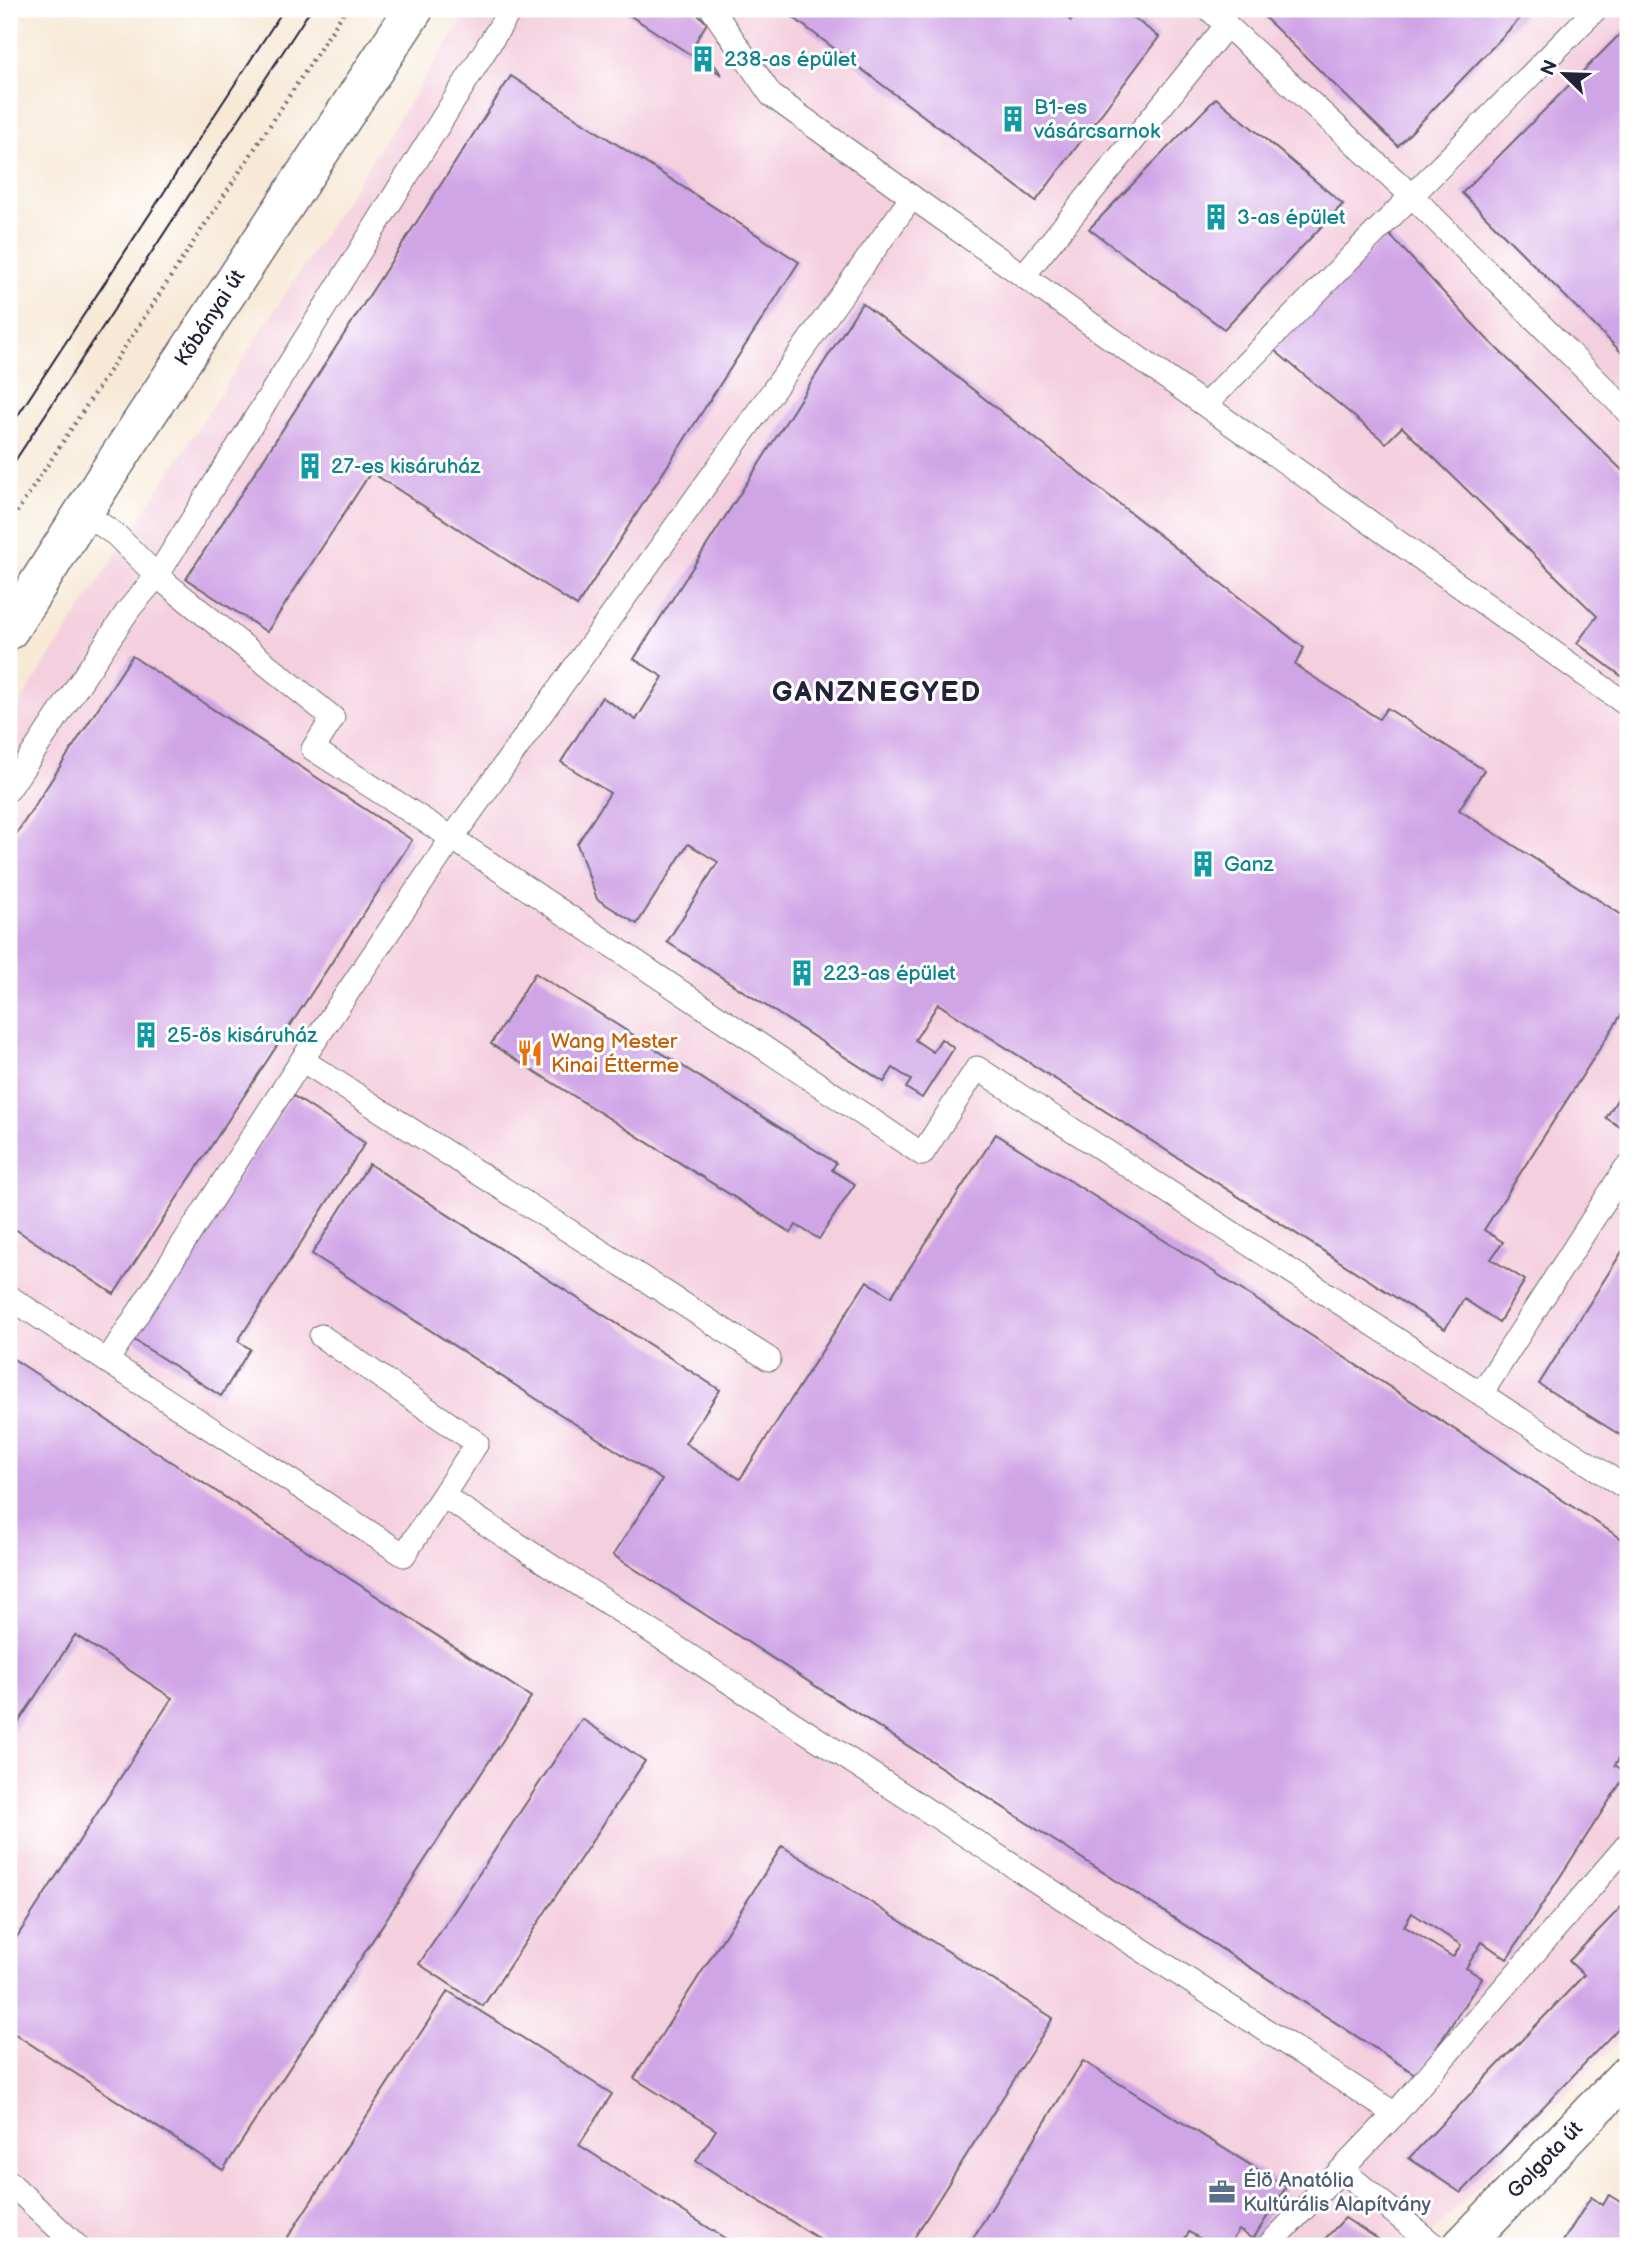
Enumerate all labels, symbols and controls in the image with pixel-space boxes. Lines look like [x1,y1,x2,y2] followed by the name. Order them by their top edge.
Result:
[1528,38,1598,108] north arrow
[688,44,718,74] building icon: 238-as épület
[724,47,857,72] place label: 238-as épület
[1536,57,1563,79] text: N
[1033,95,1161,144] place label: B1-es vásárcsarnok
[998,104,1028,134] building icon: B1-es vásárcsarnok
[1201,202,1231,232] building icon: 3-as épület
[1237,205,1346,230] place label: 3-as épület
[170,265,251,371] street label: Kőbányai út
[295,451,325,481] building icon: 27-es kisáruház
[331,454,481,479] place label: 27-es kisáruház
[772,676,982,709] district label: GANZNEGYED
[1188,849,1218,879] building icon: Ganz
[1224,852,1274,877] place label: Ganz
[787,958,817,988] building icon: 223-as épület
[823,961,956,986] place label: 223-as épület
[131,1020,161,1050] building icon: 25-ös kisáruház
[167,1023,318,1048] place label: 25-ös kisáruház
[551,1029,679,1078] place label: Wang Mester Kinai Étterme
[515,1038,545,1068] restaurant icon: Wang Mester Kinai Étterme
[1502,2116,1588,2204] street label: Golgota út
[1243,2168,1432,2217] place label: Élö Anatólia Kultúrális Alapítvány
[1207,2177,1237,2207] office icon: Élö Anatólia Kultúrális Alapítvány

